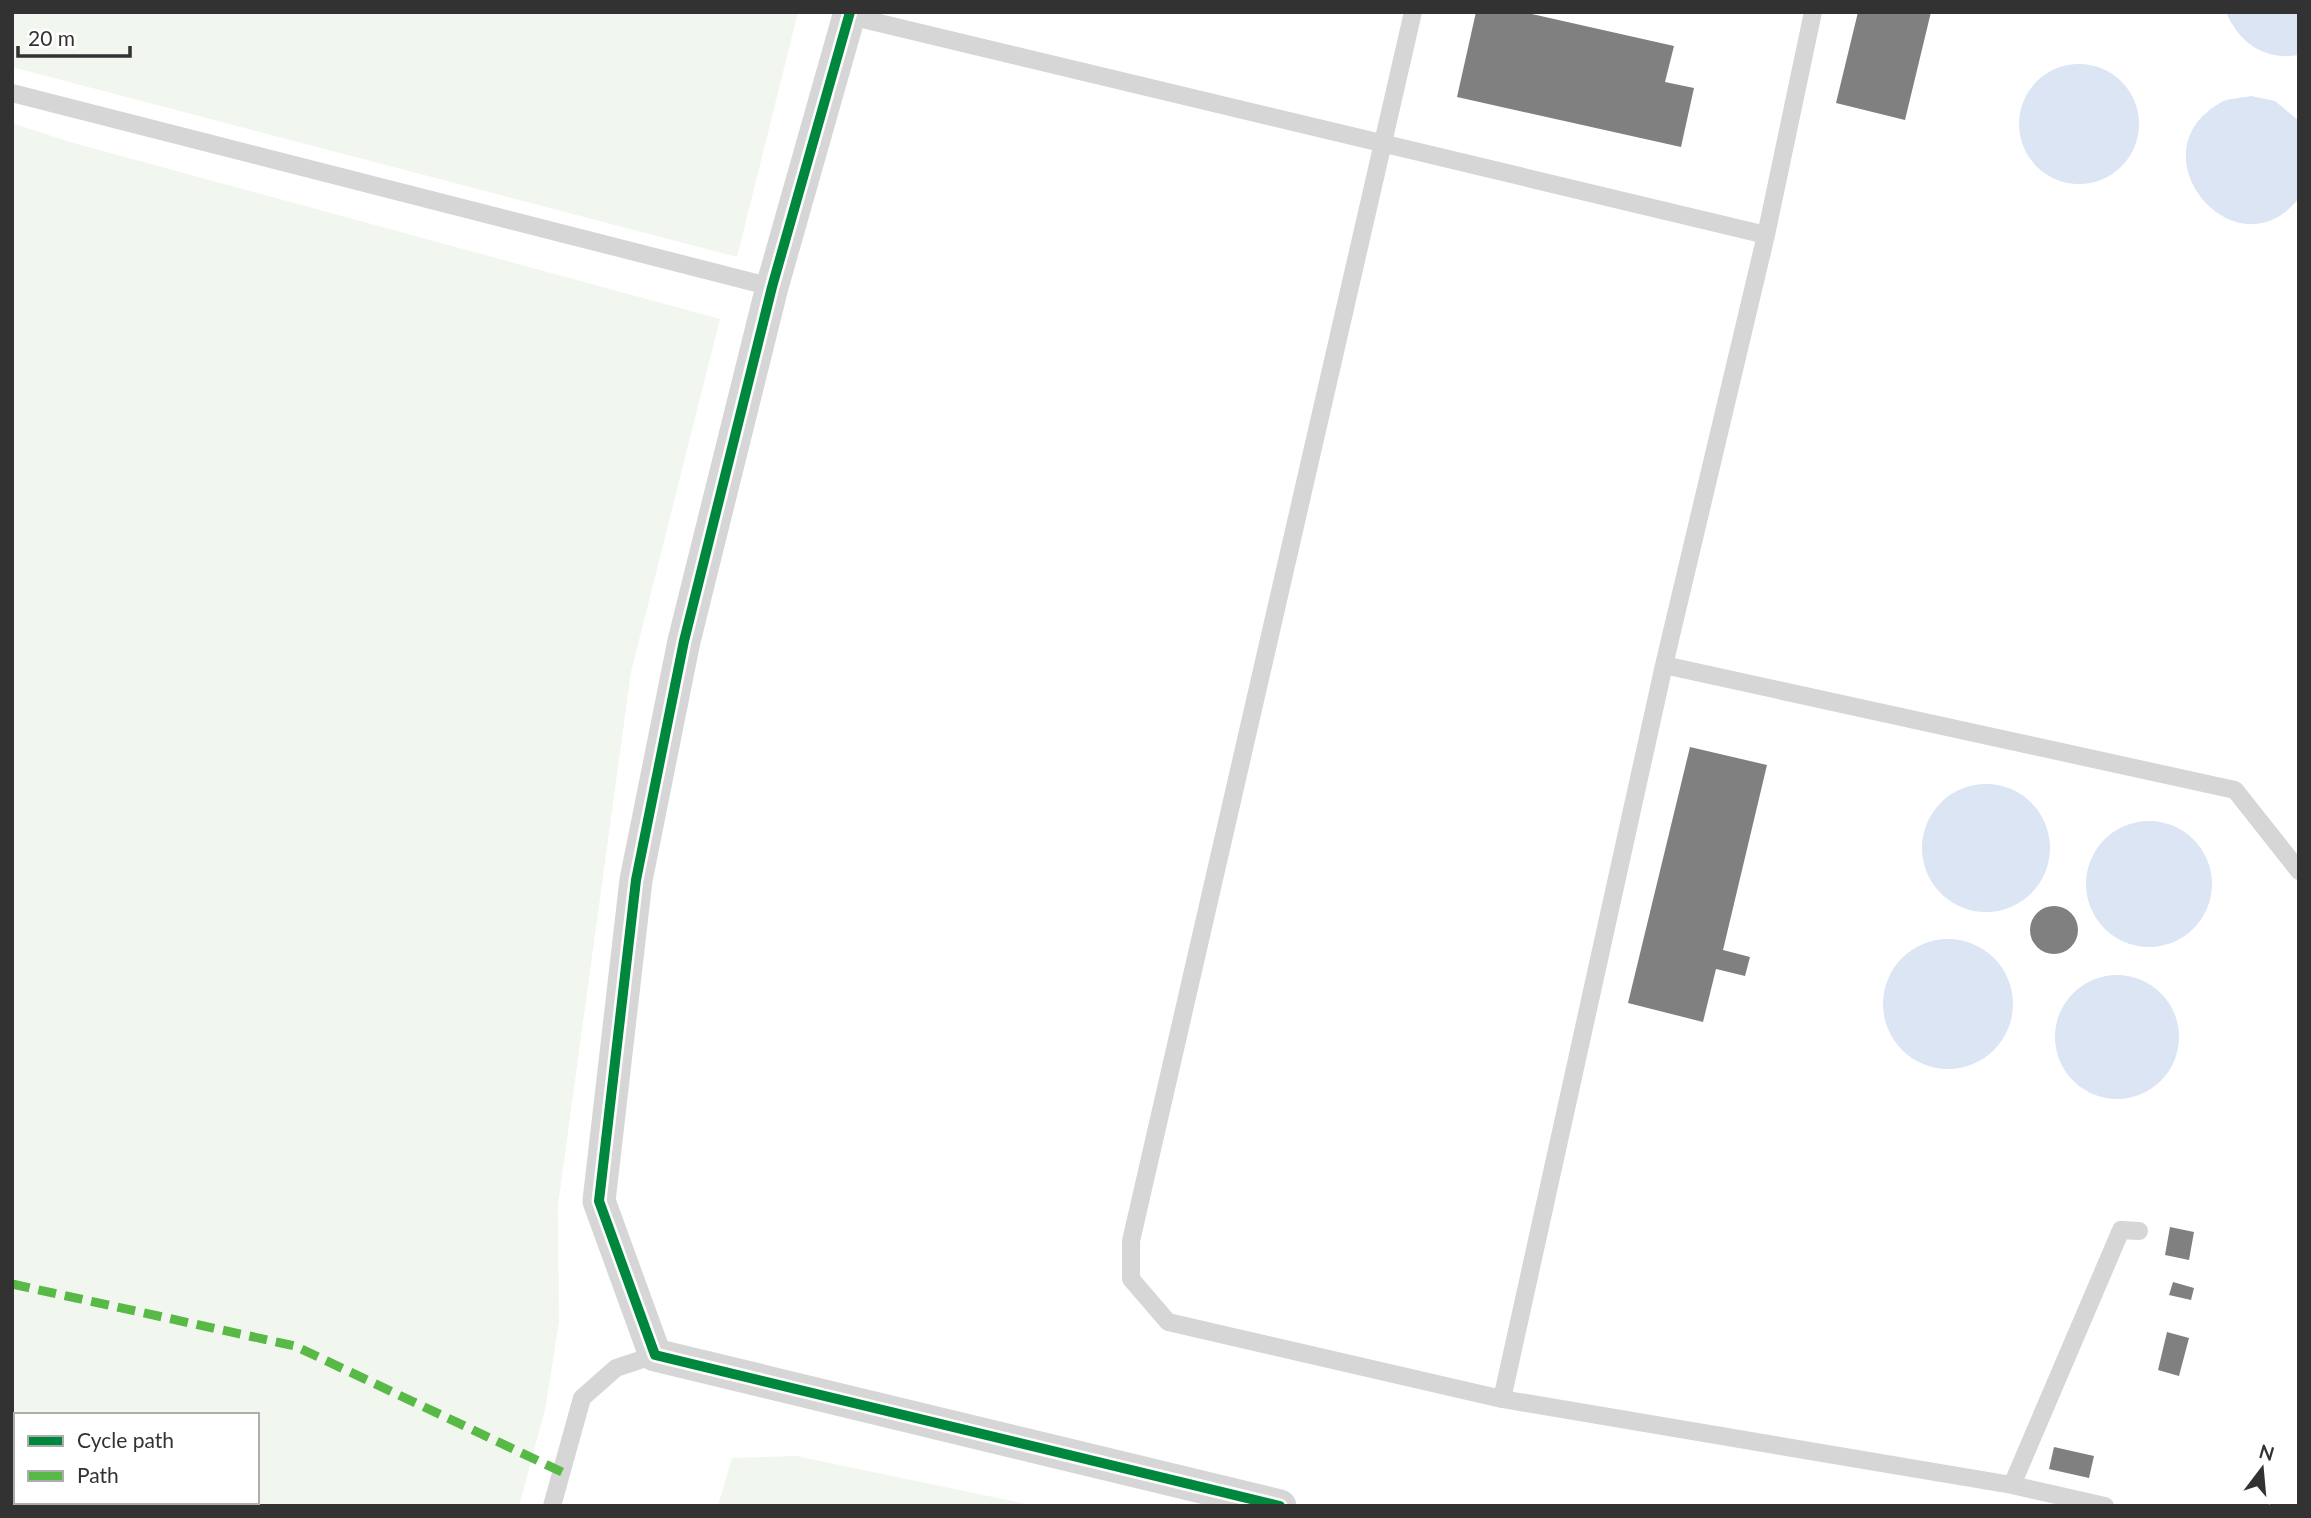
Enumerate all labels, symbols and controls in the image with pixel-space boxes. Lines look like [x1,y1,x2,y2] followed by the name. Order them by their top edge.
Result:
[18,14,130,58] scale bar
[28,25,75,50] text: 20 m
[14,1413,259,1504] legend
[77,1427,174,1452] text: Cycle path
[2227,1434,2297,1504] north arrow
[2257,1439,2277,1465] text: N
[77,1462,119,1487] text: Path

